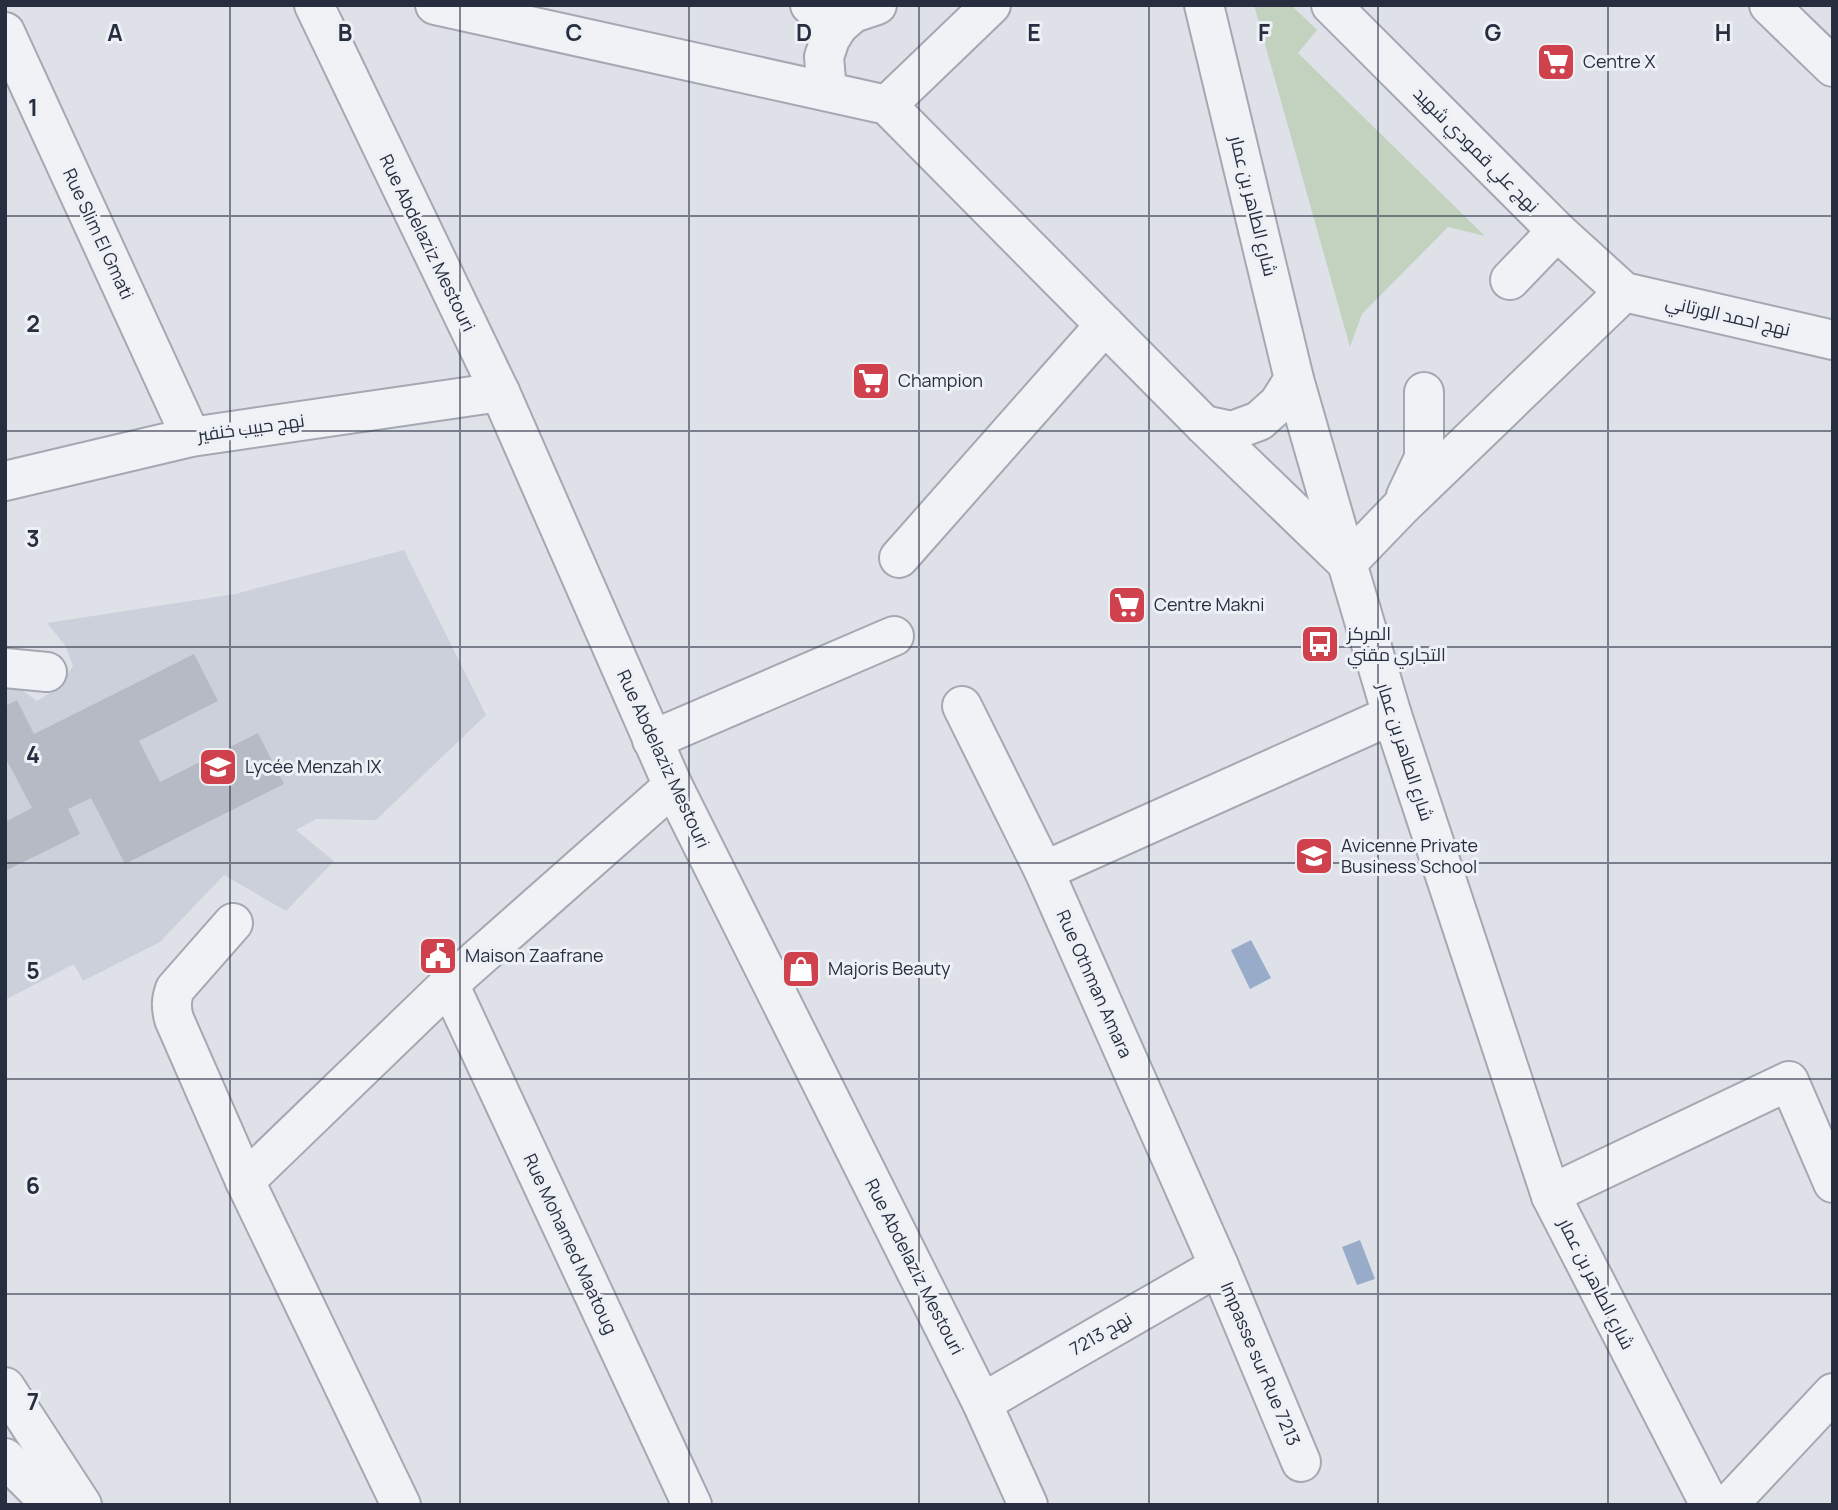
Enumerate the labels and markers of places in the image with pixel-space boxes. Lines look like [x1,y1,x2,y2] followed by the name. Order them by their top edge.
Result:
[1535,41,1577,83] supermarket icon: Centre X
[1583,49,1655,73] place label: Centre X
[850,360,892,402] supermarket icon: Champion
[898,368,983,392] place label: Champion
[1106,584,1148,626] supermarket icon: Centre Makni
[1154,592,1264,616] place label: Centre Makni
[1346,621,1446,669] place label: المركز التجاري مقني
[1299,623,1341,665] bus stop icon: المركز التجاري مقني
[197,746,239,788] school or university icon: Lycée Menzah IX
[245,754,382,778] place label: Lycée Menzah IX
[1341,833,1478,878] place label: Avicenne Private Business School
[1293,835,1335,877] school or university icon: Avicenne Private Business School
[417,935,459,977] public building icon: Maison Zaafrane
[465,943,603,967] place label: Maison Zaafrane
[780,948,822,990] shop icon: Majoris Beauty
[828,956,951,980] place label: Majoris Beauty

